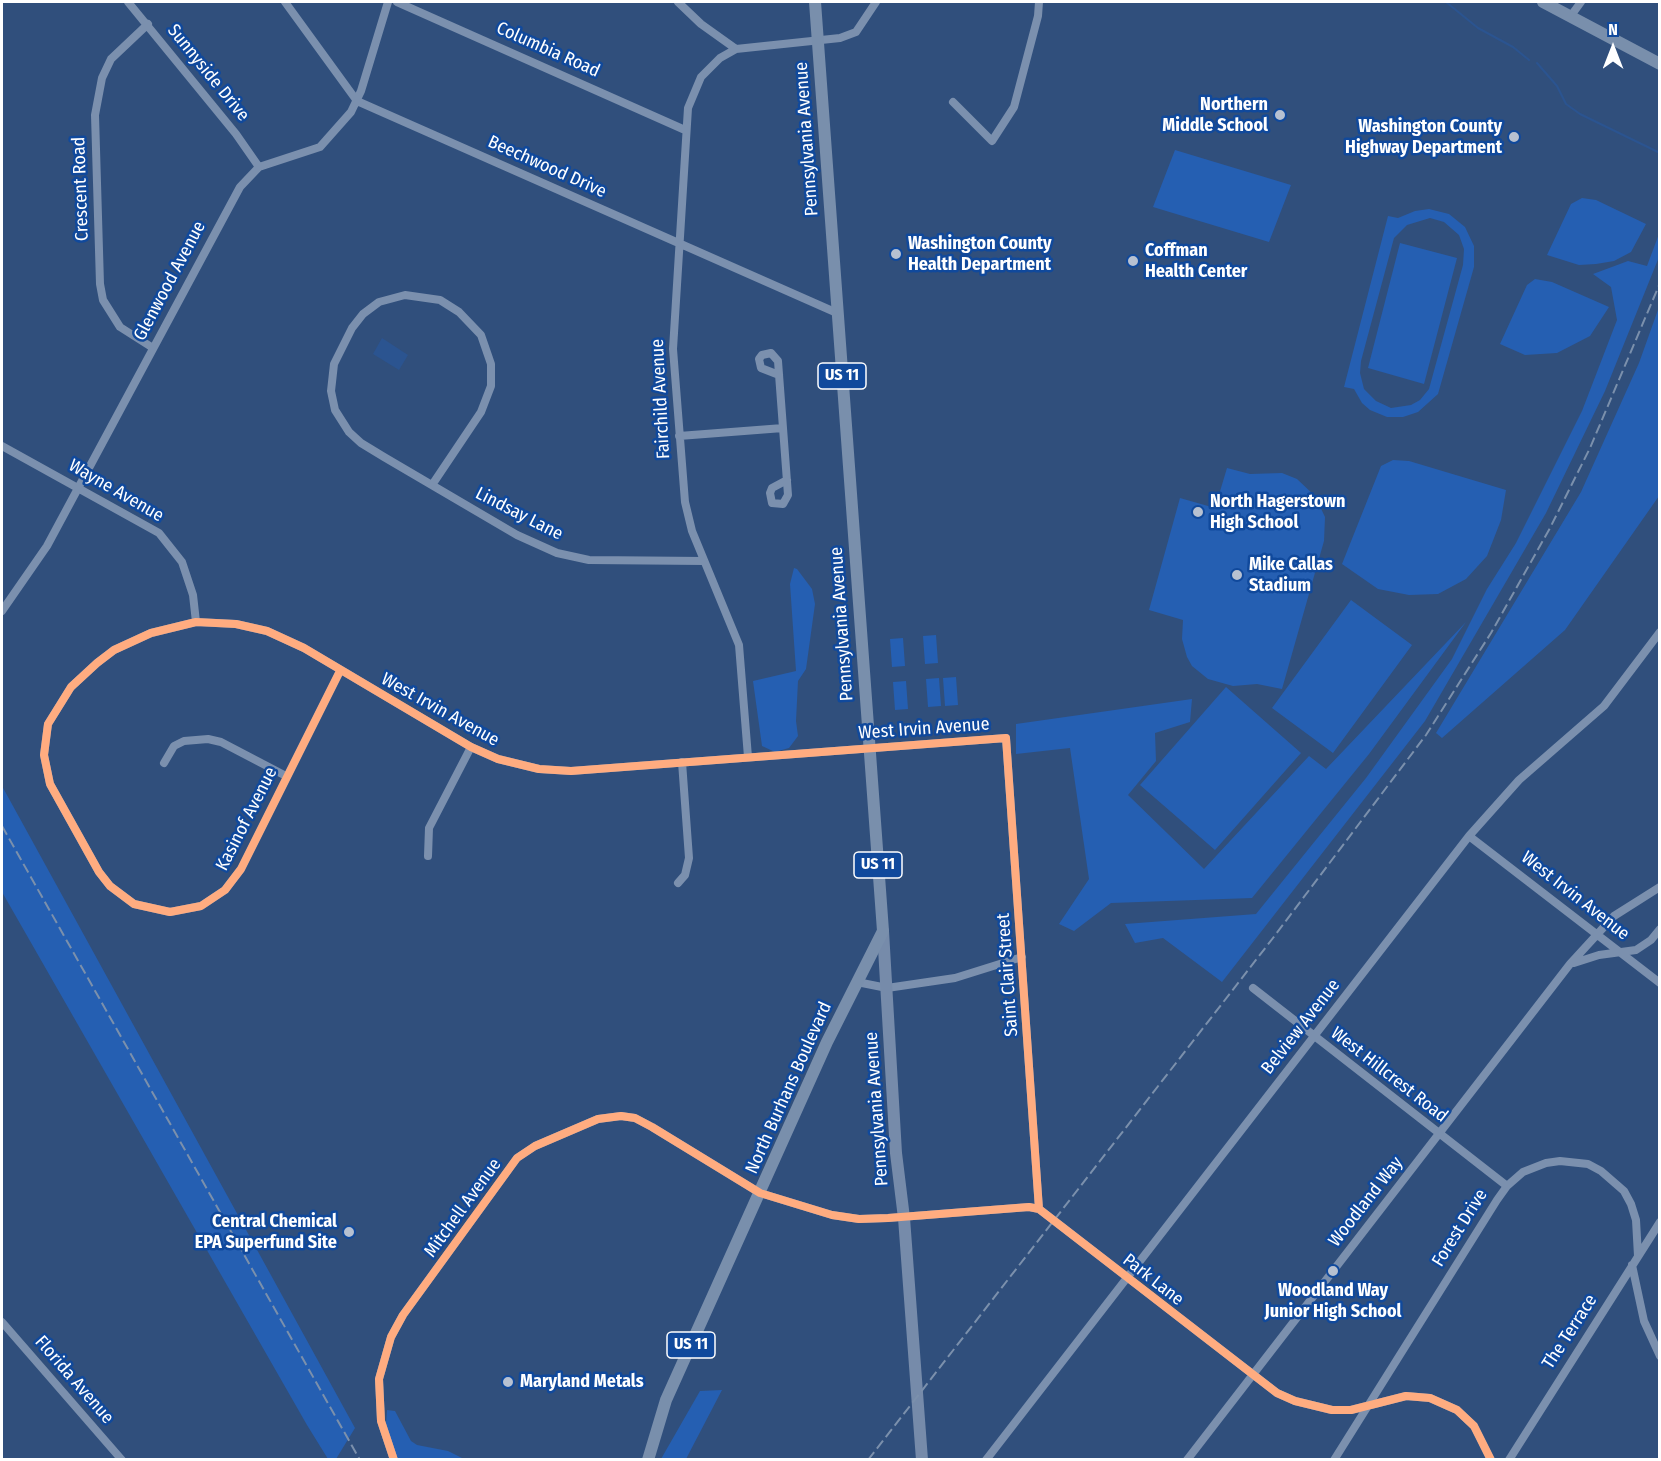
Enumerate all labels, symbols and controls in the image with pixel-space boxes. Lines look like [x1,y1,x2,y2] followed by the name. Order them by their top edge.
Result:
[493,18,603,82] street label: Columbia Road
[1583,18,1643,78] north arrow
[162,20,254,126] street label: Sunnyside Drive
[1608,20,1618,39] text: N
[791,61,823,217] street label: Pennsylvania Avenue
[1162,94,1268,136] place label: Northern Middle School
[1273,108,1287,122] marker: Northern Middle School
[1345,116,1502,158] place label: Washington County Highway Department
[1507,130,1521,144] marker: Washington County Highway Department
[484,131,610,203] street label: Beechwood Drive
[68,136,94,242] street label: Crescent Road
[129,218,211,344] street label: Glenwood Avenue
[908,233,1052,276] place label: Washington County Health Department
[1145,240,1247,282] place label: Coffman Health Center
[889,247,903,261] marker: Washington County Health Department
[1126,254,1140,268] marker: Coffman Health Center
[647,338,675,460] street label: Fairchild Avenue
[818,363,866,389] road number: US 11
[65,455,167,527] street label: Wayne Avenue
[472,483,566,545] street label: Lindsay Lane
[1210,491,1345,534] place label: North Hagerstown High School
[1191,505,1205,519] marker: North Hagerstown High School
[826,546,858,702] street label: Pennsylvania Avenue
[1249,554,1333,596] place label: Mike Callas Stadium
[1230,568,1244,582] marker: Mike Callas Stadium
[377,669,503,751] street label: West Irvin Avenue
[858,714,990,744] street label: West Irvin Avenue
[212,764,282,874] street label: Kasinof Avenue
[1517,847,1633,945] street label: West Irvin Avenue
[854,852,902,878] road number: US 11
[993,913,1023,1037] street label: Saint Clair Street
[1257,975,1345,1079] street label: Belview Avenue
[741,999,837,1177] street label: North Burhans Boulevard
[1326,1023,1452,1127] street label: West Hillcrest Road
[861,1031,893,1187] street label: Pennsylvania Avenue
[1324,1153,1408,1251] street label: Woodland Way
[420,1154,506,1262] street label: Mitchell Avenue
[1428,1185,1492,1271] street label: Forest Drive
[195,1211,337,1254] place label: Central Chemical EPA Superfund Site
[342,1225,356,1239] marker: Central Chemical EPA Superfund Site
[1118,1250,1188,1310] street label: Park Lane
[1326,1264,1340,1278] marker: Woodland Way Junior High School
[1265,1280,1401,1322] place label: Woodland Way Junior High School
[1538,1291,1602,1373] street label: The Terrace
[30,1332,118,1428] street label: Florida Avenue
[667,1332,715,1358] road number: US 11
[520,1371,644,1393] place label: Maryland Metals
[501,1375,515,1389] marker: Maryland Metals

